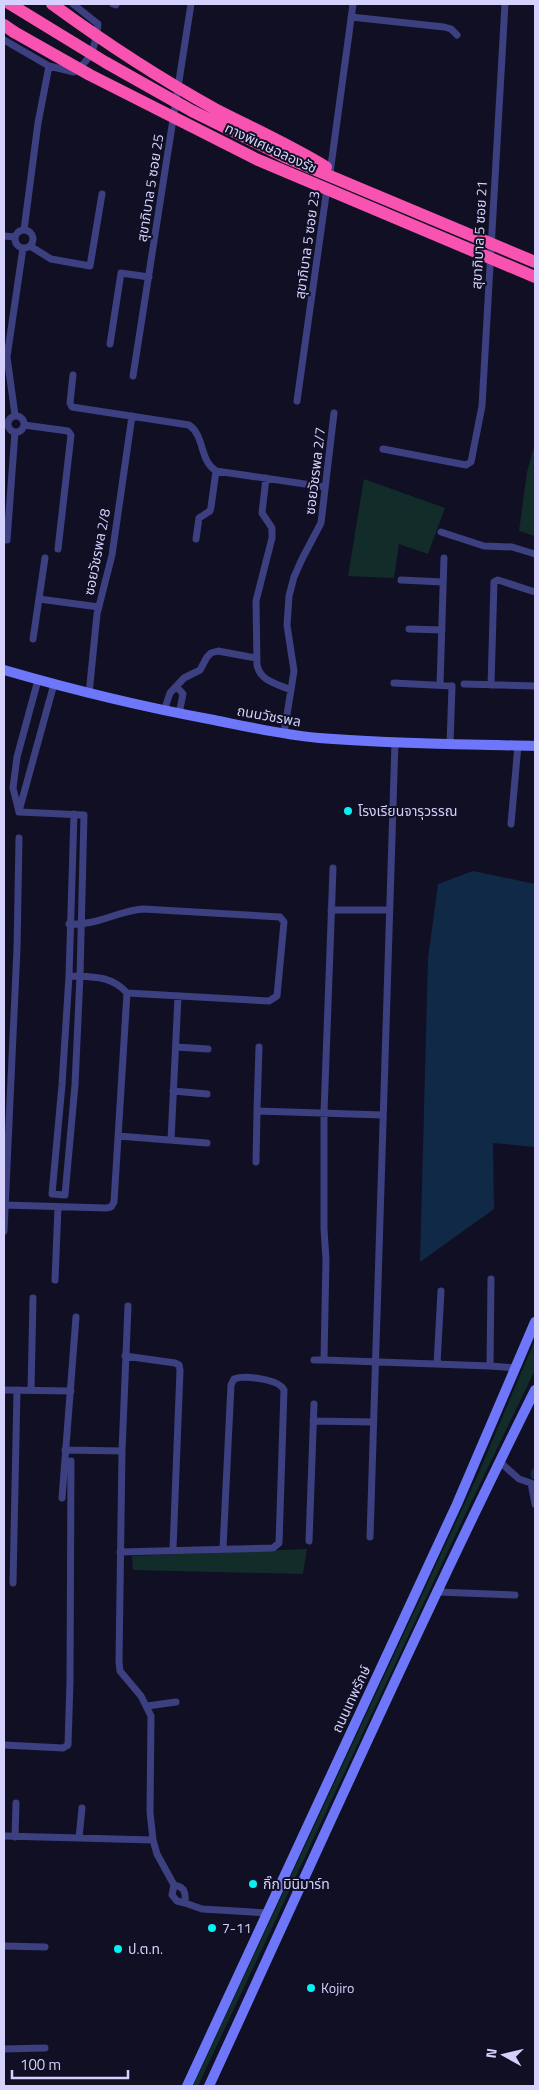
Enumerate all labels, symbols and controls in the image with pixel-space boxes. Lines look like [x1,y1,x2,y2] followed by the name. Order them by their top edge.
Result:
[222,117,321,178] street label: ทางพิเศษฉลองรัช
[131,132,168,243] street label: สุขาภิบาล 5 ซอย 25
[465,180,492,290] street label: สุขาภิบาล 5 ซอย 21
[289,190,324,300] street label: สุขาภิบาล 5 ซอย 23
[299,426,330,516] street label: ซอยวัชรพล 2/7
[78,507,115,597] street label: ซอยวัชรพล 2/8
[235,700,303,731] street label: ถนนวัชรพล
[358,800,457,821] place label: โรงเรียนจารุวรรณ
[342,805,354,817] marker: โรงเรียนจารุวรรณ
[326,1662,375,1736] street label: ถนนเทพรักษ์
[263,1873,330,1894] place label: กิ๊ก มินิมาร์ท
[247,1878,259,1890] marker: กิ๊ก มินิมาร์ท
[222,1917,252,1938] place label: 7-11
[206,1922,218,1934] marker: 7-11
[128,1938,163,1959] place label: ป.ต.ท.
[112,1943,124,1955] marker: ป.ต.ท.
[321,1977,354,1998] place label: Kojiro
[305,1982,317,1994] marker: Kojiro
[479,2030,529,2080] north arrow
[480,2047,502,2059] text: N
[12,2048,129,2080] scale bar
[20,2053,61,2076] text: 100 m

